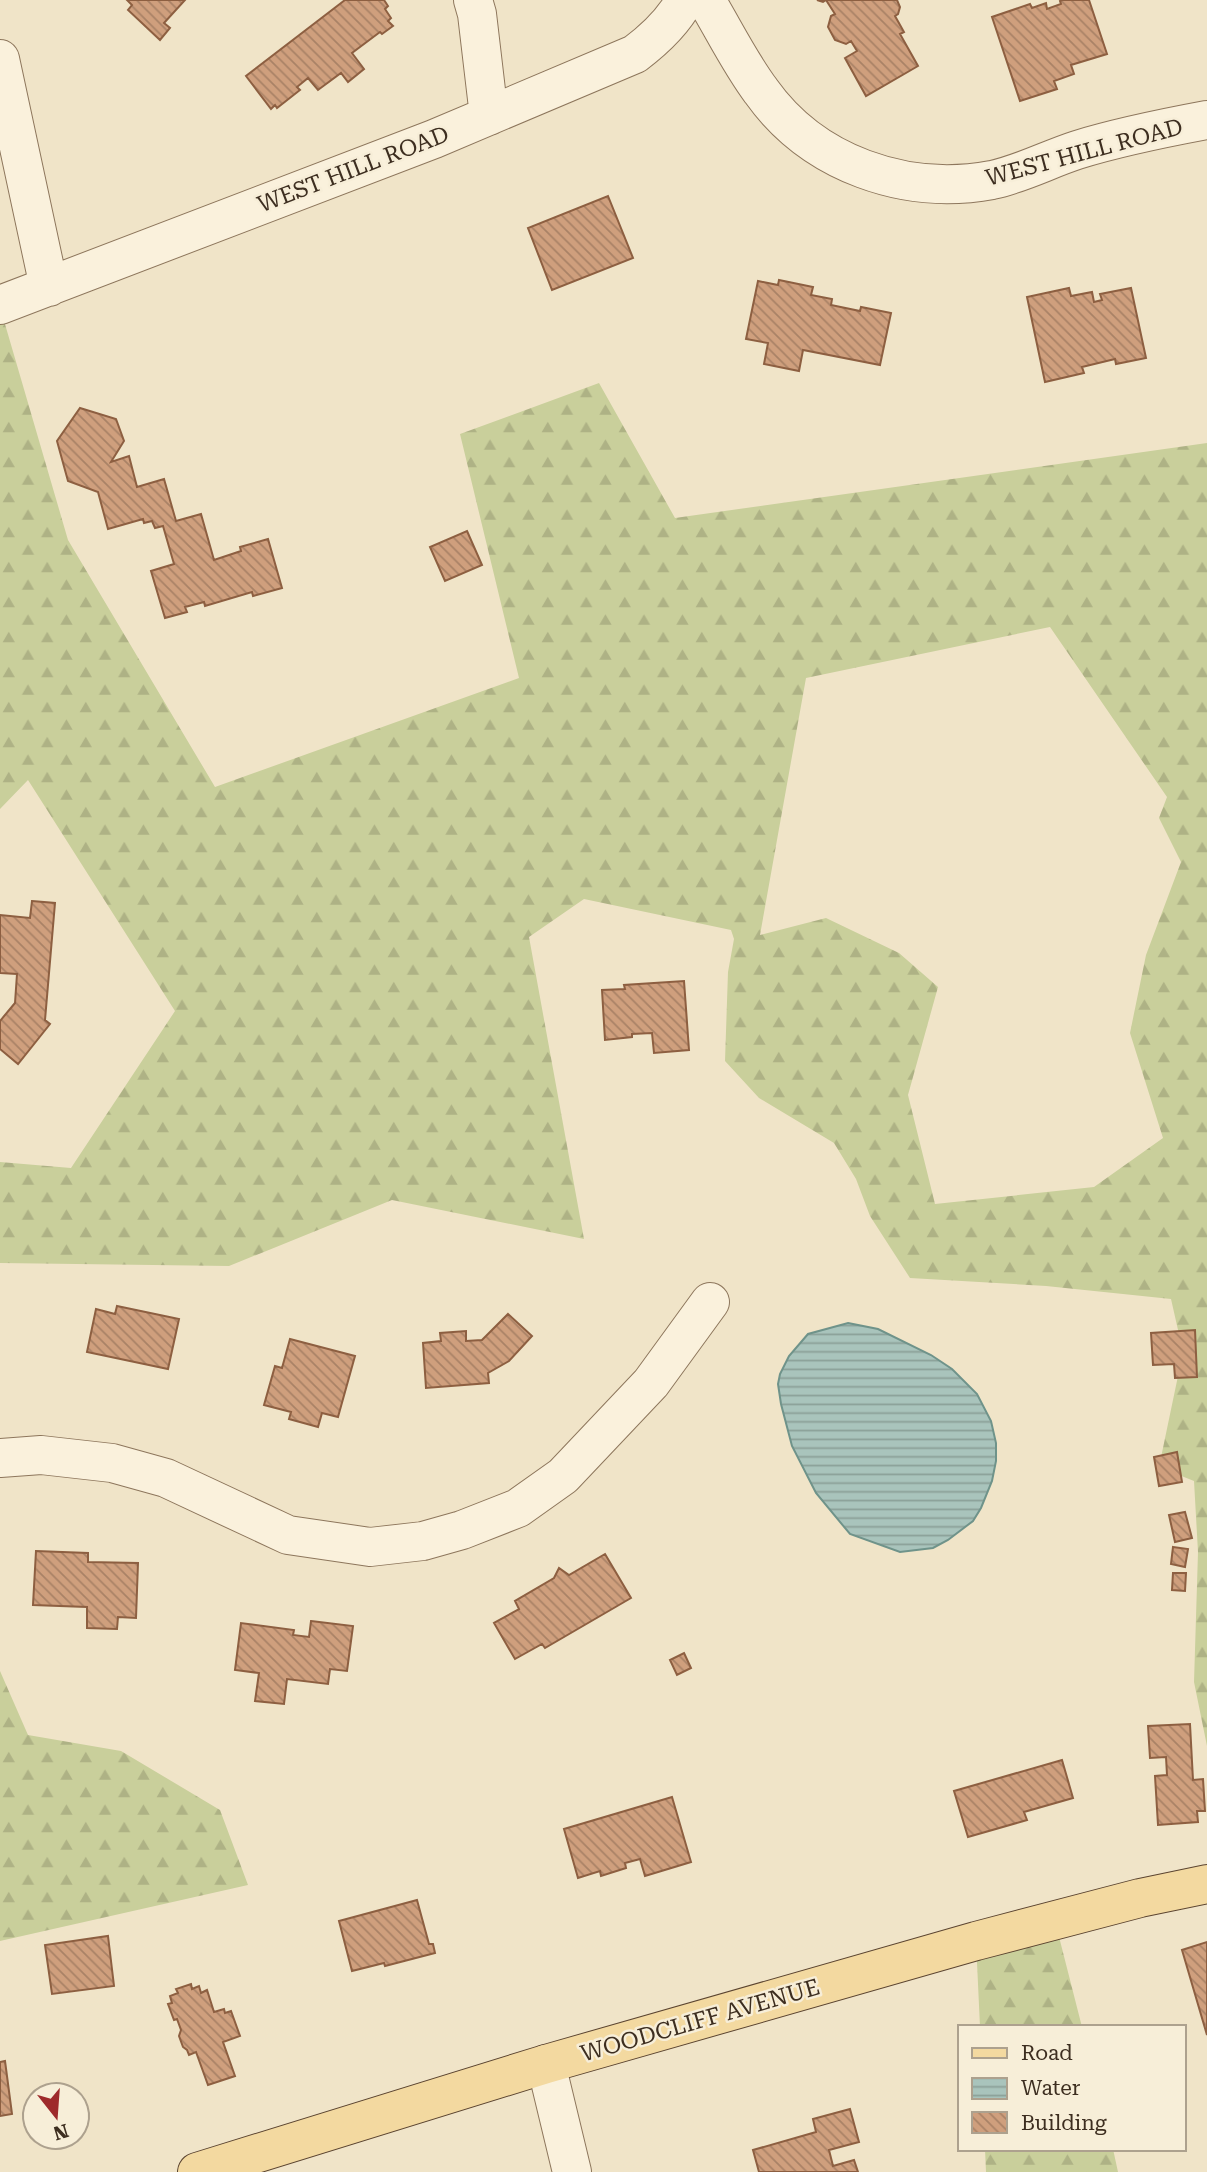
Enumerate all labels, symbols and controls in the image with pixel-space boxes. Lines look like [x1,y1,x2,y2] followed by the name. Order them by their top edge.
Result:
[983,113,1186,192] street label: WEST HILL ROAD
[254,120,453,218] street label: WEST HILL ROAD
[578,1973,823,2068] street label: WOODCLIFF AVENUE
[958,2025,1186,2151] legend
[1021,2041,1073,2065] text: Road
[1021,2076,1081,2100] text: Water
[21,2081,91,2151] north arrow
[1021,2111,1107,2135] text: Building
[50,2119,71,2145] text: N

